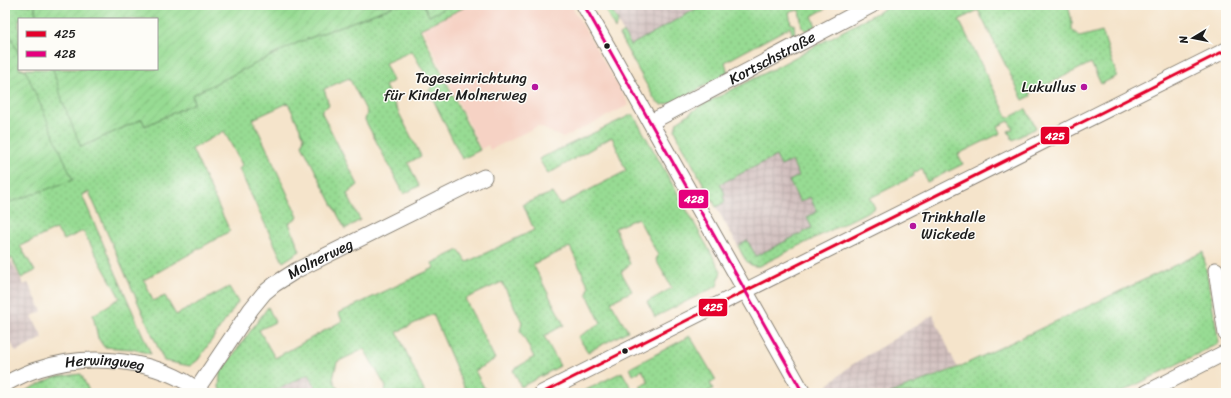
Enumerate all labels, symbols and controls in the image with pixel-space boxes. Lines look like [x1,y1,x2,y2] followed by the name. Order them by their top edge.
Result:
[18,18,158,70] legend
[1173,18,1213,58] north arrow
[54,23,76,45] text: 425
[724,24,821,92] street label: Kortschstraße
[1174,34,1194,46] text: N
[602,41,612,51] unlabelled marker
[54,43,76,65] text: 428
[384,65,527,108] place label: Tageseinrichtung für Kinder Molnerweg
[1022,74,1076,100] place label: Lukullus
[530,82,540,92] marker: Tageseinrichtung für Kinder Molnerweg
[1079,82,1089,92] marker: Lukullus
[1040,126,1070,145] line badge: 425
[1044,127,1065,146] text: 425
[678,189,709,209] line badge: 428
[683,190,704,209] text: 428
[921,204,986,247] place label: Trinkhalle Wickede
[908,221,918,231] marker: Trinkhalle Wickede
[282,231,358,286] street label: Molnerweg
[698,298,728,317] line badge: 425
[702,298,723,317] text: 425
[620,346,630,356] unlabelled marker
[63,347,147,378] street label: Herwingweg

